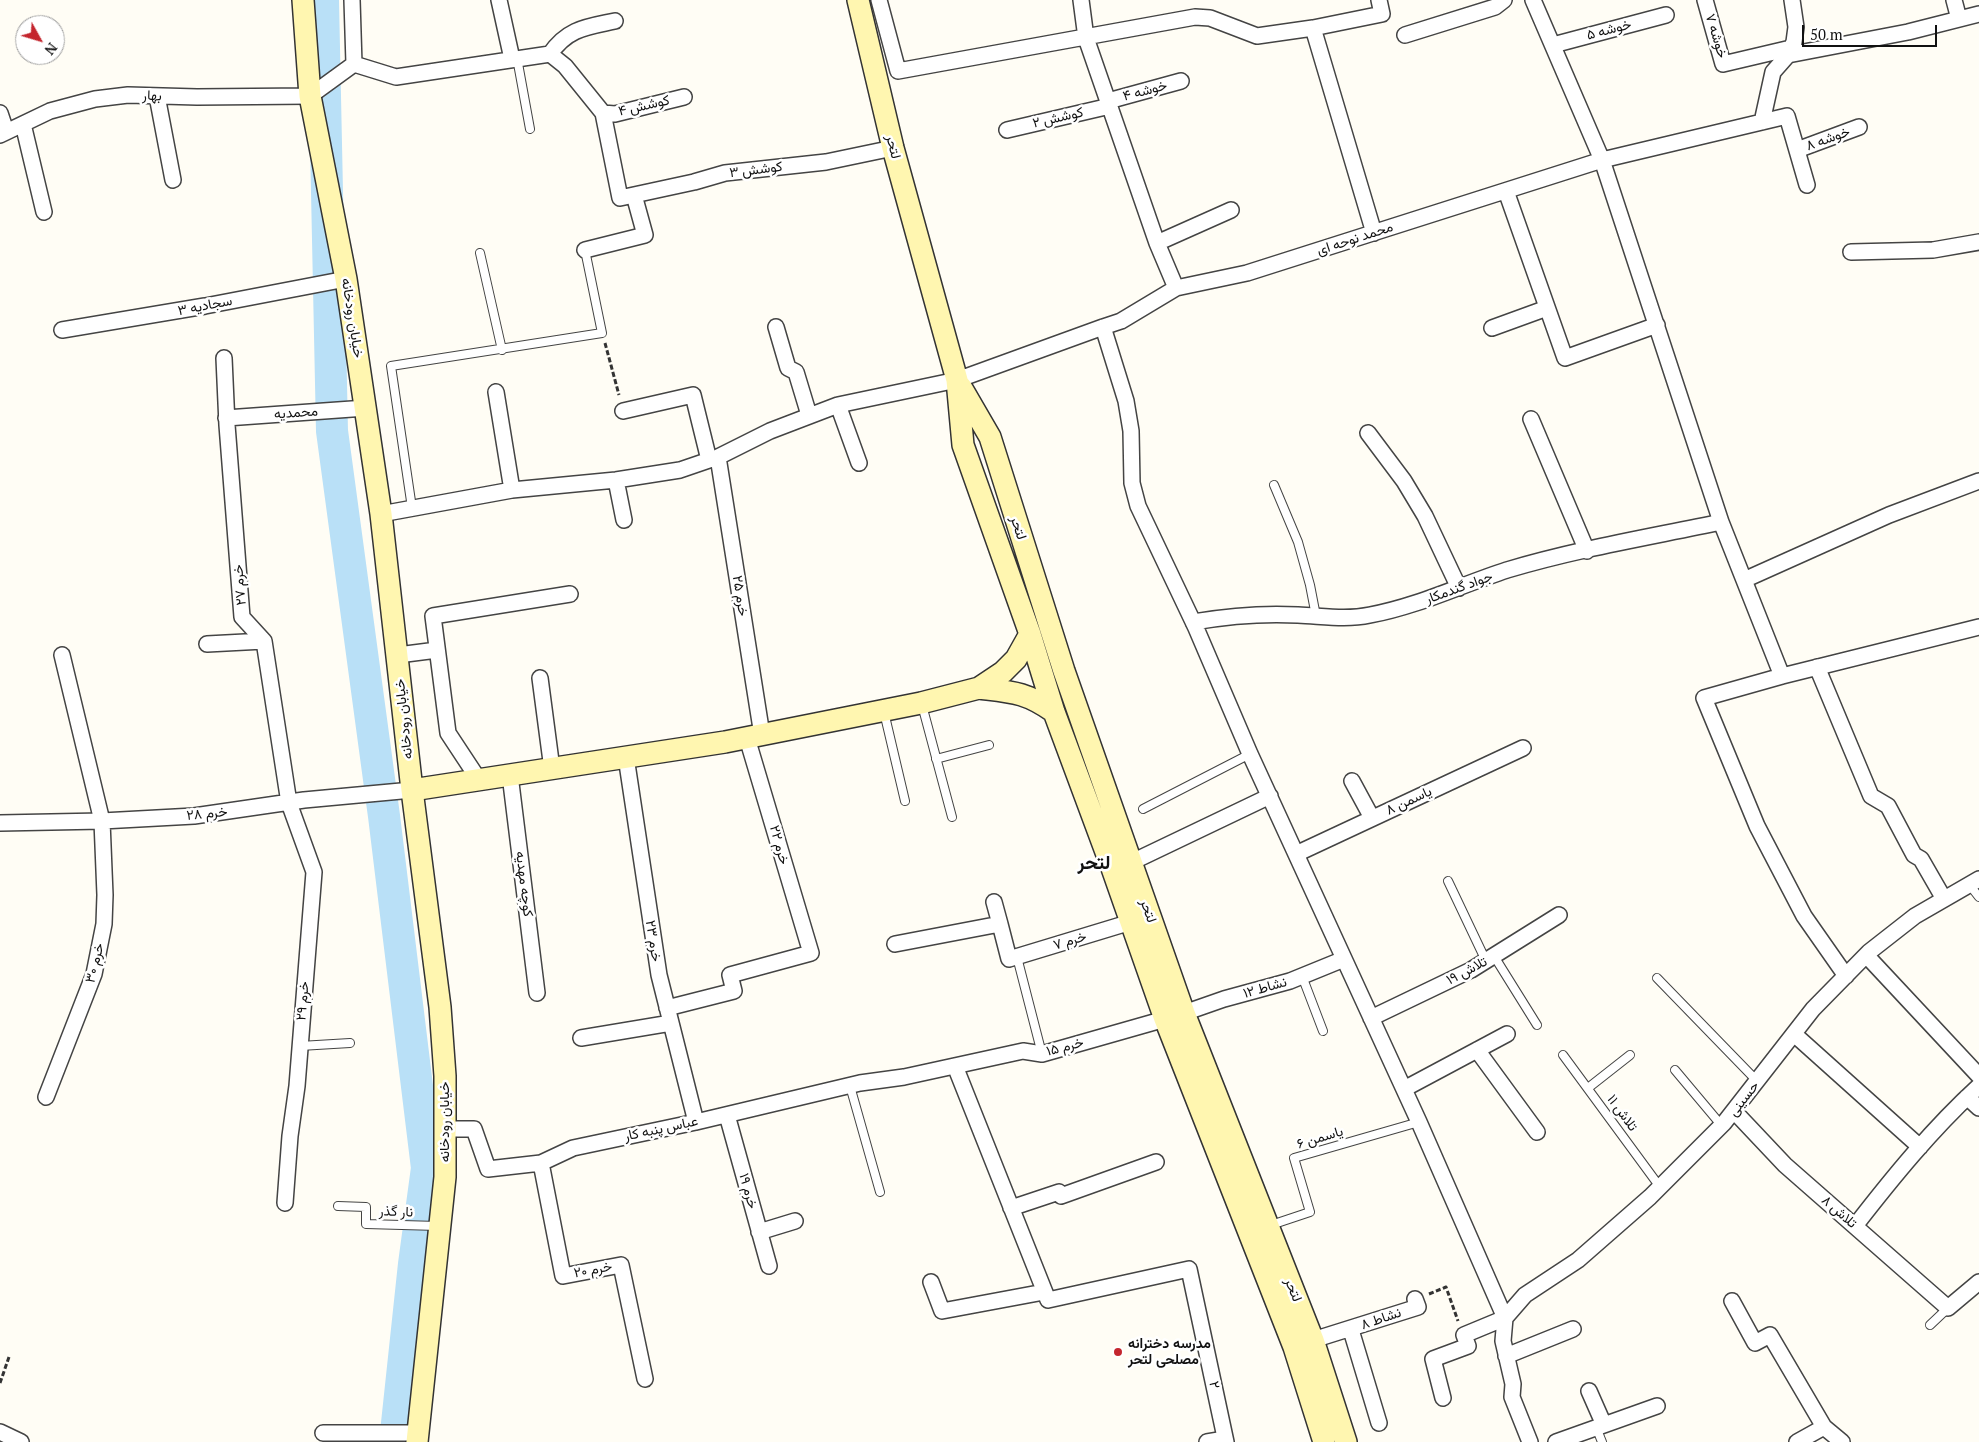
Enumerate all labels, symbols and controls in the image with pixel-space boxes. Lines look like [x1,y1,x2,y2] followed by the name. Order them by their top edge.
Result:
[1701,12,1731,60] street label: خوشه ۷
[15,15,65,65] north arrow
[1804,15,1939,47] scale bar
[1585,16,1633,44] street label: خوشه ۵
[1810,24,1843,44] text: 50 m
[41,39,62,59] text: N
[1121,77,1169,105] street label: خوشه ۴
[142,87,162,105] street label: بهار
[617,92,671,120] street label: کوشش ۴
[1031,104,1085,132] street label: کوشش ۲
[1804,123,1852,155] street label: خوشه ۸
[882,133,904,161] street label: لتحر
[728,158,784,182] street label: کوشش ۳
[1315,219,1395,259] street label: محمد نوحه ای
[337,277,367,359] street label: خیابان رودخانه
[176,292,234,320] street label: سجادیه ۳
[273,403,319,423] street label: محمدیه
[1006,514,1030,542] street label: لتحر
[230,564,250,606] street label: خرم ۲۷
[1423,568,1495,608] street label: جواد گندمکار
[728,574,752,618] street label: خرم ۲۵
[391,678,417,760] street label: خیابان رودخانه
[1383,783,1435,819] street label: یاسمن ۸
[186,804,228,824] street label: خرم ۲۸
[765,823,793,867] street label: خرم ۲۲
[512,850,536,918] street label: کوچه مهدیه
[1077,853,1111,875] district label: لتحر
[1136,897,1160,925] street label: لتحر
[641,919,665,963] street label: خرم ۲۳
[1051,928,1089,954] street label: خرم ۷
[82,941,108,985] street label: خرم ۳۰
[1444,953,1490,989] street label: تلاش ۱۹
[1241,974,1289,1002] street label: نشاط ۱۲
[293,981,313,1021] street label: خرم ۲۹
[1045,1034,1085,1060] street label: خرم ۱۵
[1725,1078,1763,1120] street label: حسینی
[437,1082,453,1162] street label: خیابان رودخانه
[1603,1091,1641,1135] street label: تلاش ۱۱
[623,1113,699,1145] street label: عباس پنبه کار
[1295,1123,1345,1153] street label: یاسمن ۶
[735,1171,761,1211] street label: خرم ۱۹
[1818,1192,1860,1232] street label: تلاش ۸
[379,1203,413,1221] street label: نار گذر
[572,1258,614,1282] street label: خرم ۲۰
[1281,1276,1305,1304] street label: لتحر
[1359,1304,1403,1334] street label: نشاط ۸
[1128,1336,1211,1368] place label: مدرسه دخترانه مصلحی لتحر
[1112,1346,1124,1358] marker: مدرسه دخترانه مصلحی لتحر
[1205,1380,1223,1390] street label: ۲

